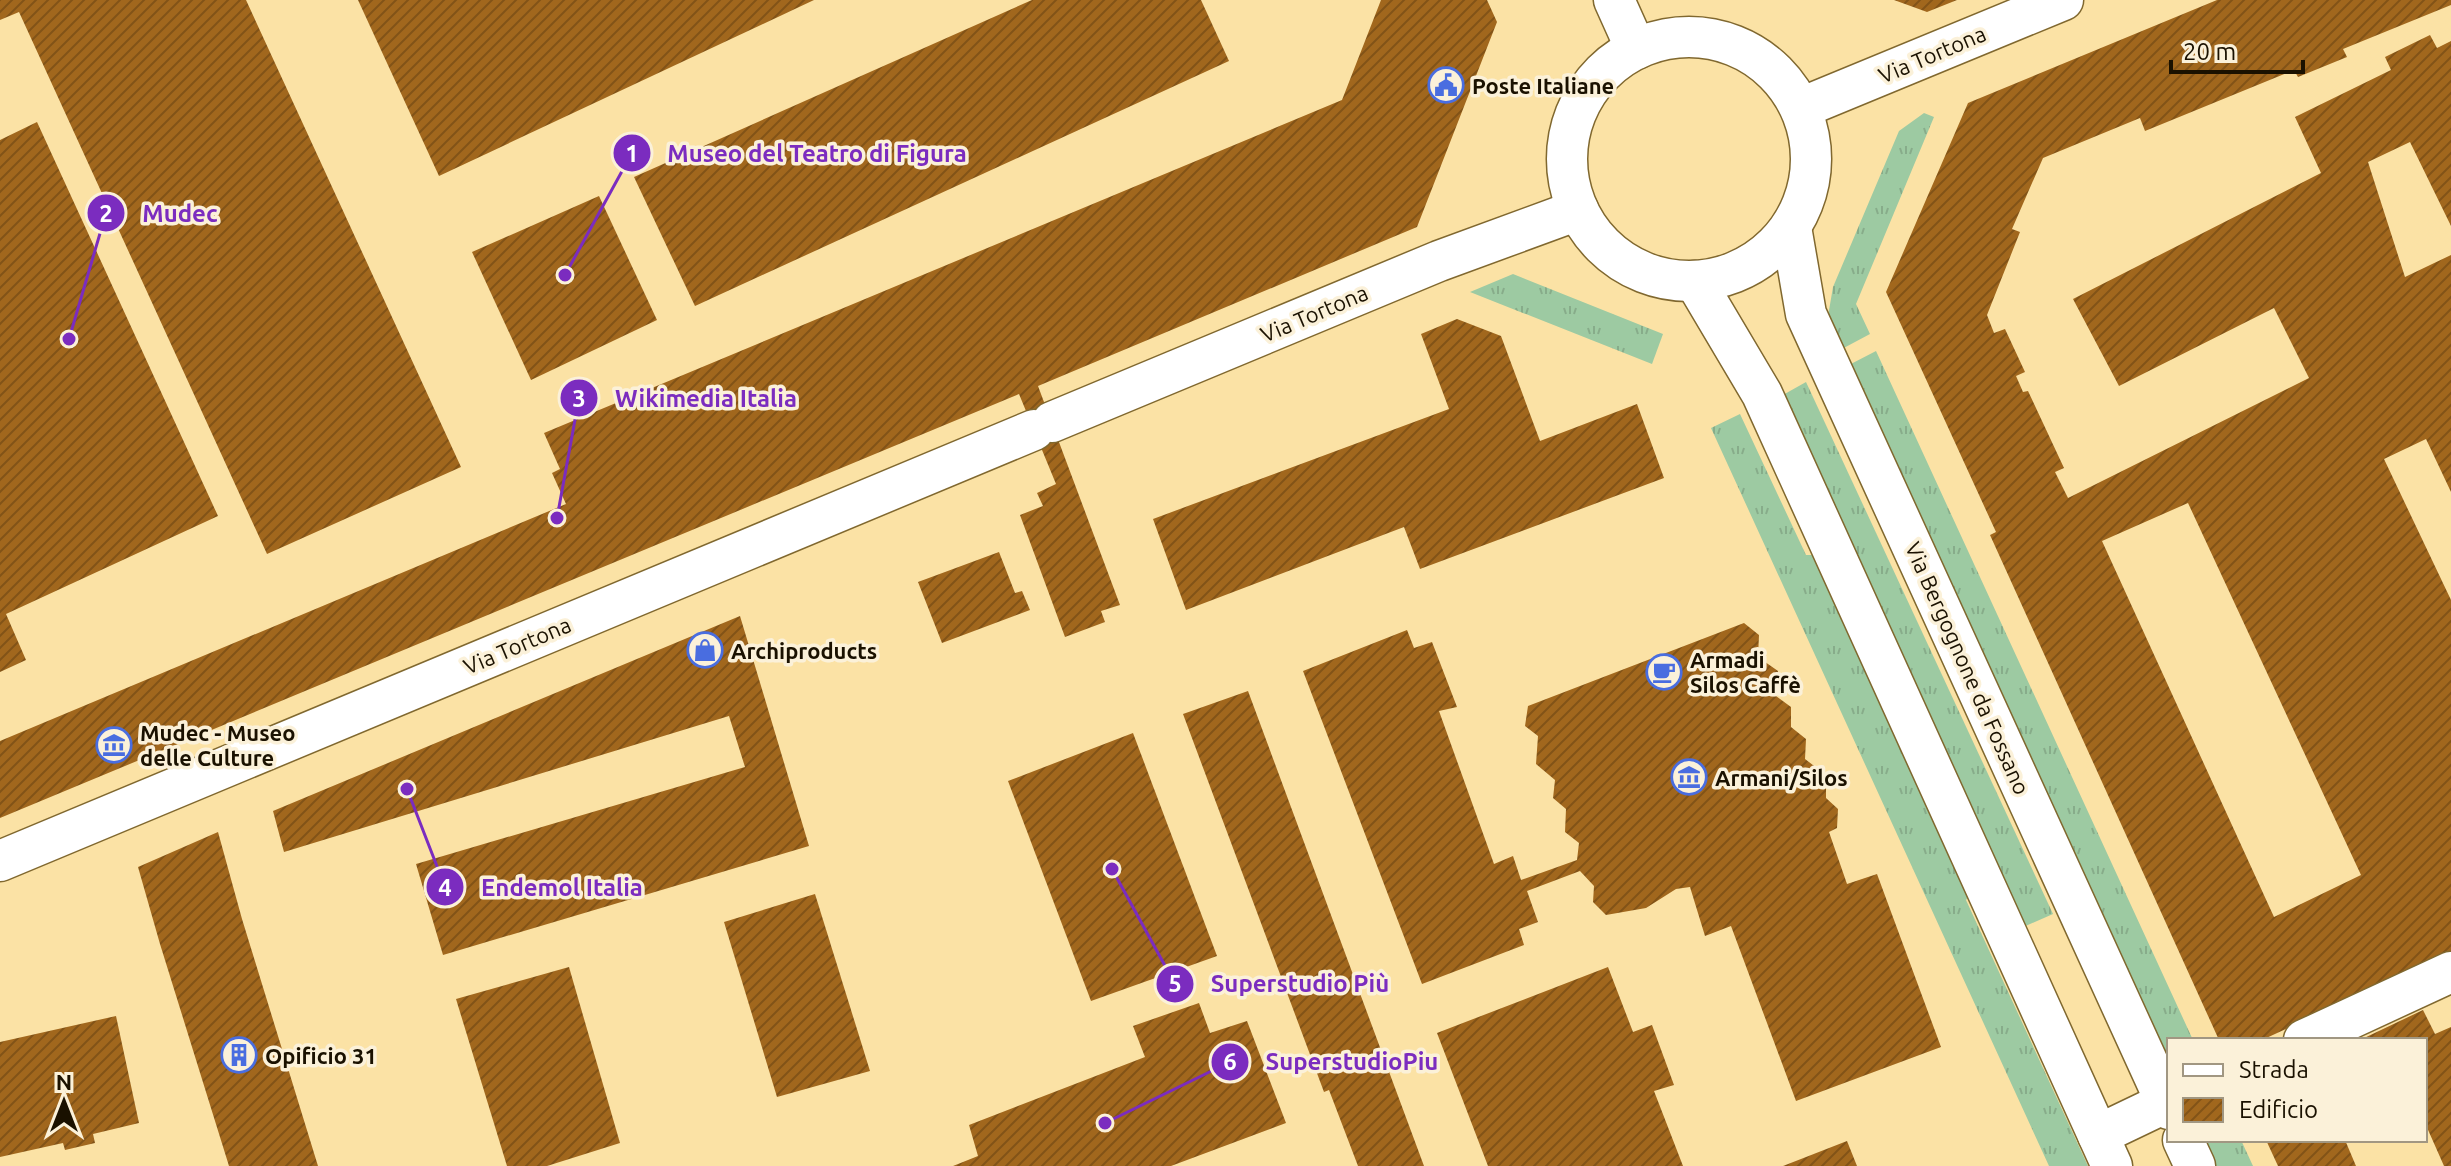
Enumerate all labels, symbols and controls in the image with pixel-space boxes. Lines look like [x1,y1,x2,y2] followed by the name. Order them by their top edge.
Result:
[1875,20,1989,88] street label: Via Tortona
[2171,24,2303,74] scale bar
[2183,38,2236,65] text: 20 m
[1427,66,1465,104] public building icon: Poste Italiane
[1472,73,1614,98] place label: Poste Italiane
[612,129,983,177] callout: Museo del Teatro di Figura
[625,140,639,167] text: 1
[667,140,967,167] text: Museo del Teatro di Figura
[86,189,233,237] callout: Mudec
[99,200,113,227] text: 2
[142,200,218,227] text: Mudec
[1257,279,1371,347] street label: Via Tortona
[559,374,813,422] callout: Wikimedia Italia
[572,385,586,412] text: 3
[615,385,797,412] text: Wikimedia Italia
[1901,538,2035,798] street label: Via Bergognone da Fossano
[460,611,574,679] street label: Via Tortona
[686,631,724,669] shop icon: Archiproducts
[731,638,877,663] place label: Archiproducts
[1690,647,1801,697] place label: Armadi Silos Caffè
[1645,653,1683,691] cafe icon: Armadi Silos Caffè
[140,720,295,770] place label: Mudec - Museo delle Culture
[95,726,133,764] museum icon: Mudec - Museo delle Culture
[1670,758,1708,796] museum icon: Armani/Silos
[1715,765,1848,790] place label: Armani/Silos
[425,863,659,911] callout: Endemol Italia
[438,874,452,901] text: 4
[481,874,643,901] text: Endemol Italia
[1155,960,1405,1008] callout: Superstudio Più
[1168,970,1182,997] text: 5
[1211,970,1389,997] text: Superstudio Più
[220,1036,258,1074] building icon: Opificio 31
[1210,1038,1454,1086] callout: SuperstudioPiu
[2167,1038,2427,1142] legend
[265,1043,377,1068] place label: Opificio 31
[1223,1048,1237,1075] text: 6
[1266,1048,1438,1075] text: SuperstudioPiu
[2239,1056,2309,1083] text: Strada
[24,1062,104,1142] north arrow
[56,1069,72,1094] text: N
[2239,1096,2318,1123] text: Edificio

